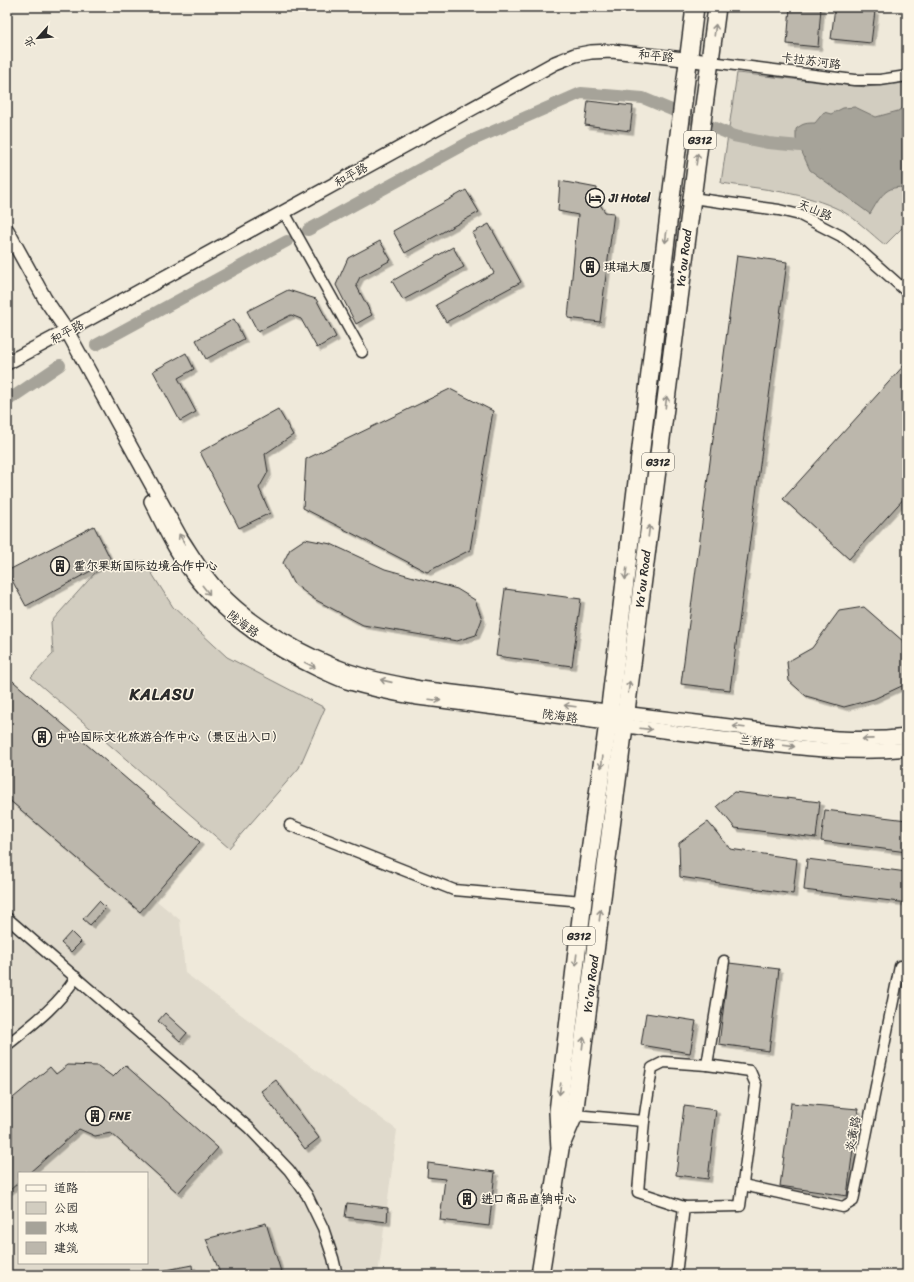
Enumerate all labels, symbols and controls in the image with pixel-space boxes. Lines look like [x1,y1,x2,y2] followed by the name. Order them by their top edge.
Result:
[18,18,58,58] north arrow
[711,24,718,37] one-way arrow
[19,33,40,52] text: 北
[637,43,675,69] street label: 和平路
[780,46,842,76] street label: 卡拉苏河路
[684,131,716,149] road number: G312
[693,153,701,166] one-way arrow
[330,157,372,193] street label: 和平路
[584,187,606,209] hotel icon: Ji Hotel
[608,187,651,209] place label: Ji Hotel
[794,193,836,227] street label: 天山路
[670,227,699,288] street label: Ya'ou Road
[662,230,670,243] one-way arrow
[579,256,601,278] building icon: 琪瑞大厦
[604,256,652,278] place label: 琪瑞大厦
[46,314,88,350] street label: 和平路
[662,396,670,409] one-way arrow
[642,453,674,471] road number: G312
[645,525,653,538] one-way arrow
[177,533,185,545] one-way arrow
[629,548,658,609] street label: Ya'ou Road
[49,555,71,577] building icon: 霍尔果斯国际边境合作中心
[74,555,218,577] place label: 霍尔果斯国际边境合作中心
[622,567,630,580] one-way arrow
[201,585,210,596] one-way arrow
[222,604,264,644] street label: 陇海路
[304,662,316,670] one-way arrow
[379,677,392,684] one-way arrow
[129,680,195,709] district label: KALASU
[625,681,633,694] one-way arrow
[428,697,441,704] one-way arrow
[564,702,577,710] one-way arrow
[541,703,579,729] street label: 陇海路
[733,724,746,731] one-way arrow
[639,725,652,733] one-way arrow
[31,726,53,748] building icon: 中哈国际文化旅游合作中心（景区出入口）
[56,726,284,748] place label: 中哈国际文化旅游合作中心（景区出入口）
[738,729,776,755] street label: 兰新路
[862,735,875,743] one-way arrow
[782,742,795,750] one-way arrow
[598,755,606,768] one-way arrow
[596,908,604,921] one-way arrow
[563,927,595,945] road number: G312
[572,953,580,966] one-way arrow
[577,953,606,1014] street label: Ya'ou Road
[579,1037,587,1050] one-way arrow
[557,1082,564,1095] one-way arrow
[84,1105,106,1127] building icon: FNE
[108,1105,132,1127] place label: FNE
[839,1114,867,1154] street label: 炎黄路
[18,1172,148,1264] legend
[54,1177,78,1199] text: 道路
[456,1188,478,1210] building icon: 进口商品直销中心
[481,1188,577,1210] place label: 进口商品直销中心
[54,1197,78,1219] text: 公园
[54,1217,78,1239] text: 水域
[54,1237,78,1259] text: 建筑

